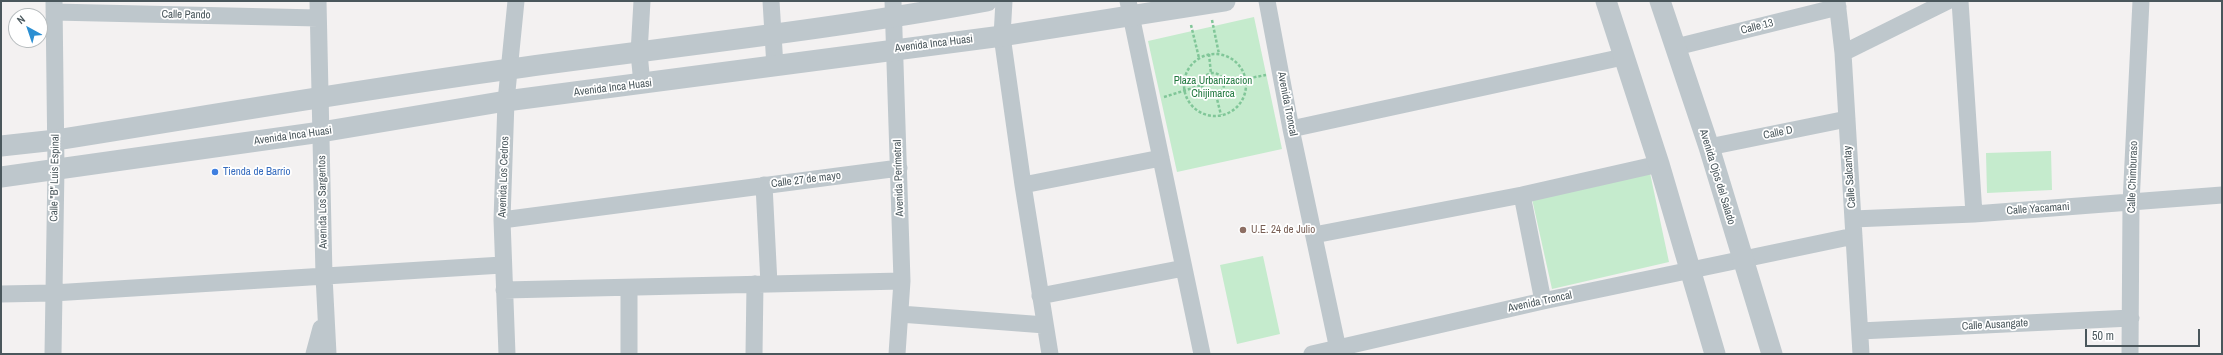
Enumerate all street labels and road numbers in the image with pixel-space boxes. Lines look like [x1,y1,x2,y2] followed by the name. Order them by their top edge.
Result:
[161,8,211,22] street label: Calle Pando
[1739,17,1775,37] street label: Calle 13
[894,33,974,55] street label: Avenida Inca Huasi
[1274,71,1300,137] street label: Avenida Troncal
[573,77,653,99] street label: Avenida Inca Huasi
[253,124,333,148] street label: Avenida Inca Huasi
[1762,124,1794,142] street label: Calle D
[1696,128,1738,226] street label: Avenida Ojos del Salado
[48,134,62,222] street label: Calle "B" Luis Espinal
[496,136,512,218] street label: Avenida Los Cedros
[891,139,907,217] street label: Avenida Perímetral
[2125,141,2141,213] street label: Calle Chimburaso
[1841,145,1859,209] street label: Calle Salcantay
[316,155,330,249] street label: Avenida Los Sargentos
[770,169,842,191] street label: Calle 27 de mayo
[2006,200,2070,218] street label: Calle Yacamani
[1507,289,1573,315] street label: Avenida Troncal
[1962,317,2028,333] street label: Calle Ausangate

